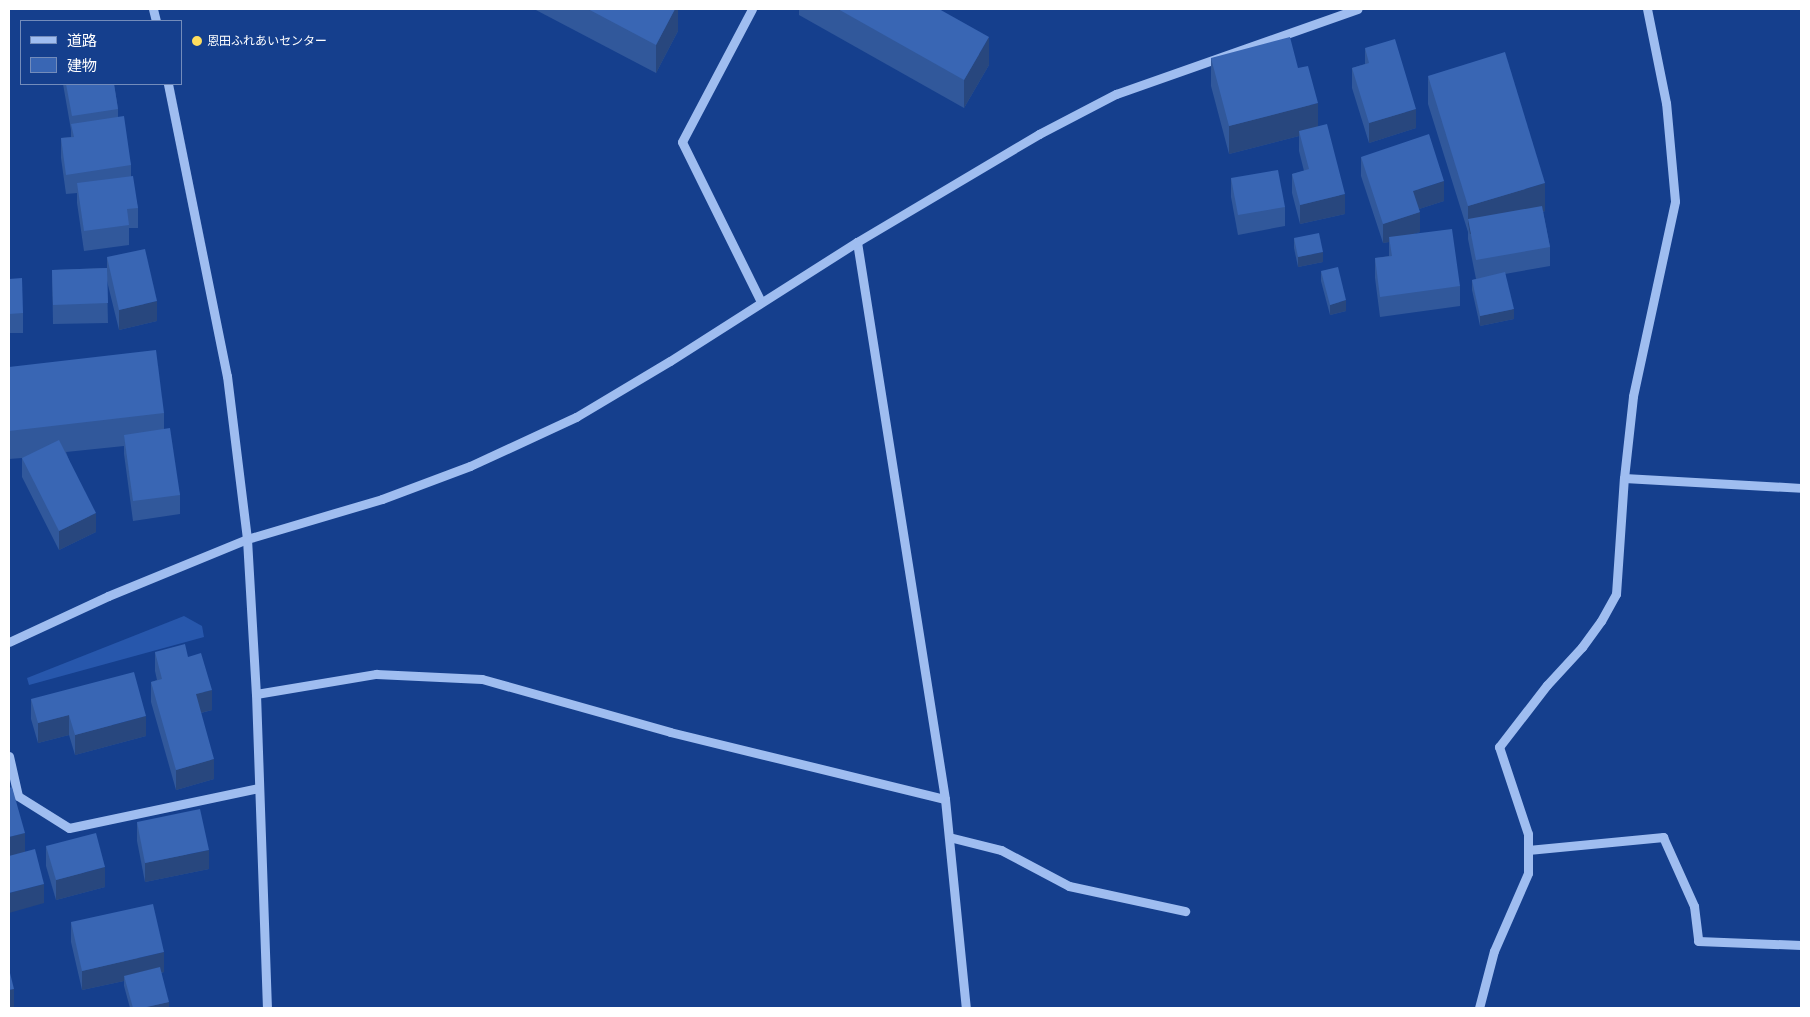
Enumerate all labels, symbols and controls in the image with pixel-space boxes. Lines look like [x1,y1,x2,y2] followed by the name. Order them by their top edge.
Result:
[20,20,182,85] legend
[67,30,97,51] text: 道路
[207,34,327,48] place label: 恩田ふれあいセンター
[191,35,203,47] marker: 恩田ふれあいセンター
[67,55,97,76] text: 建物

